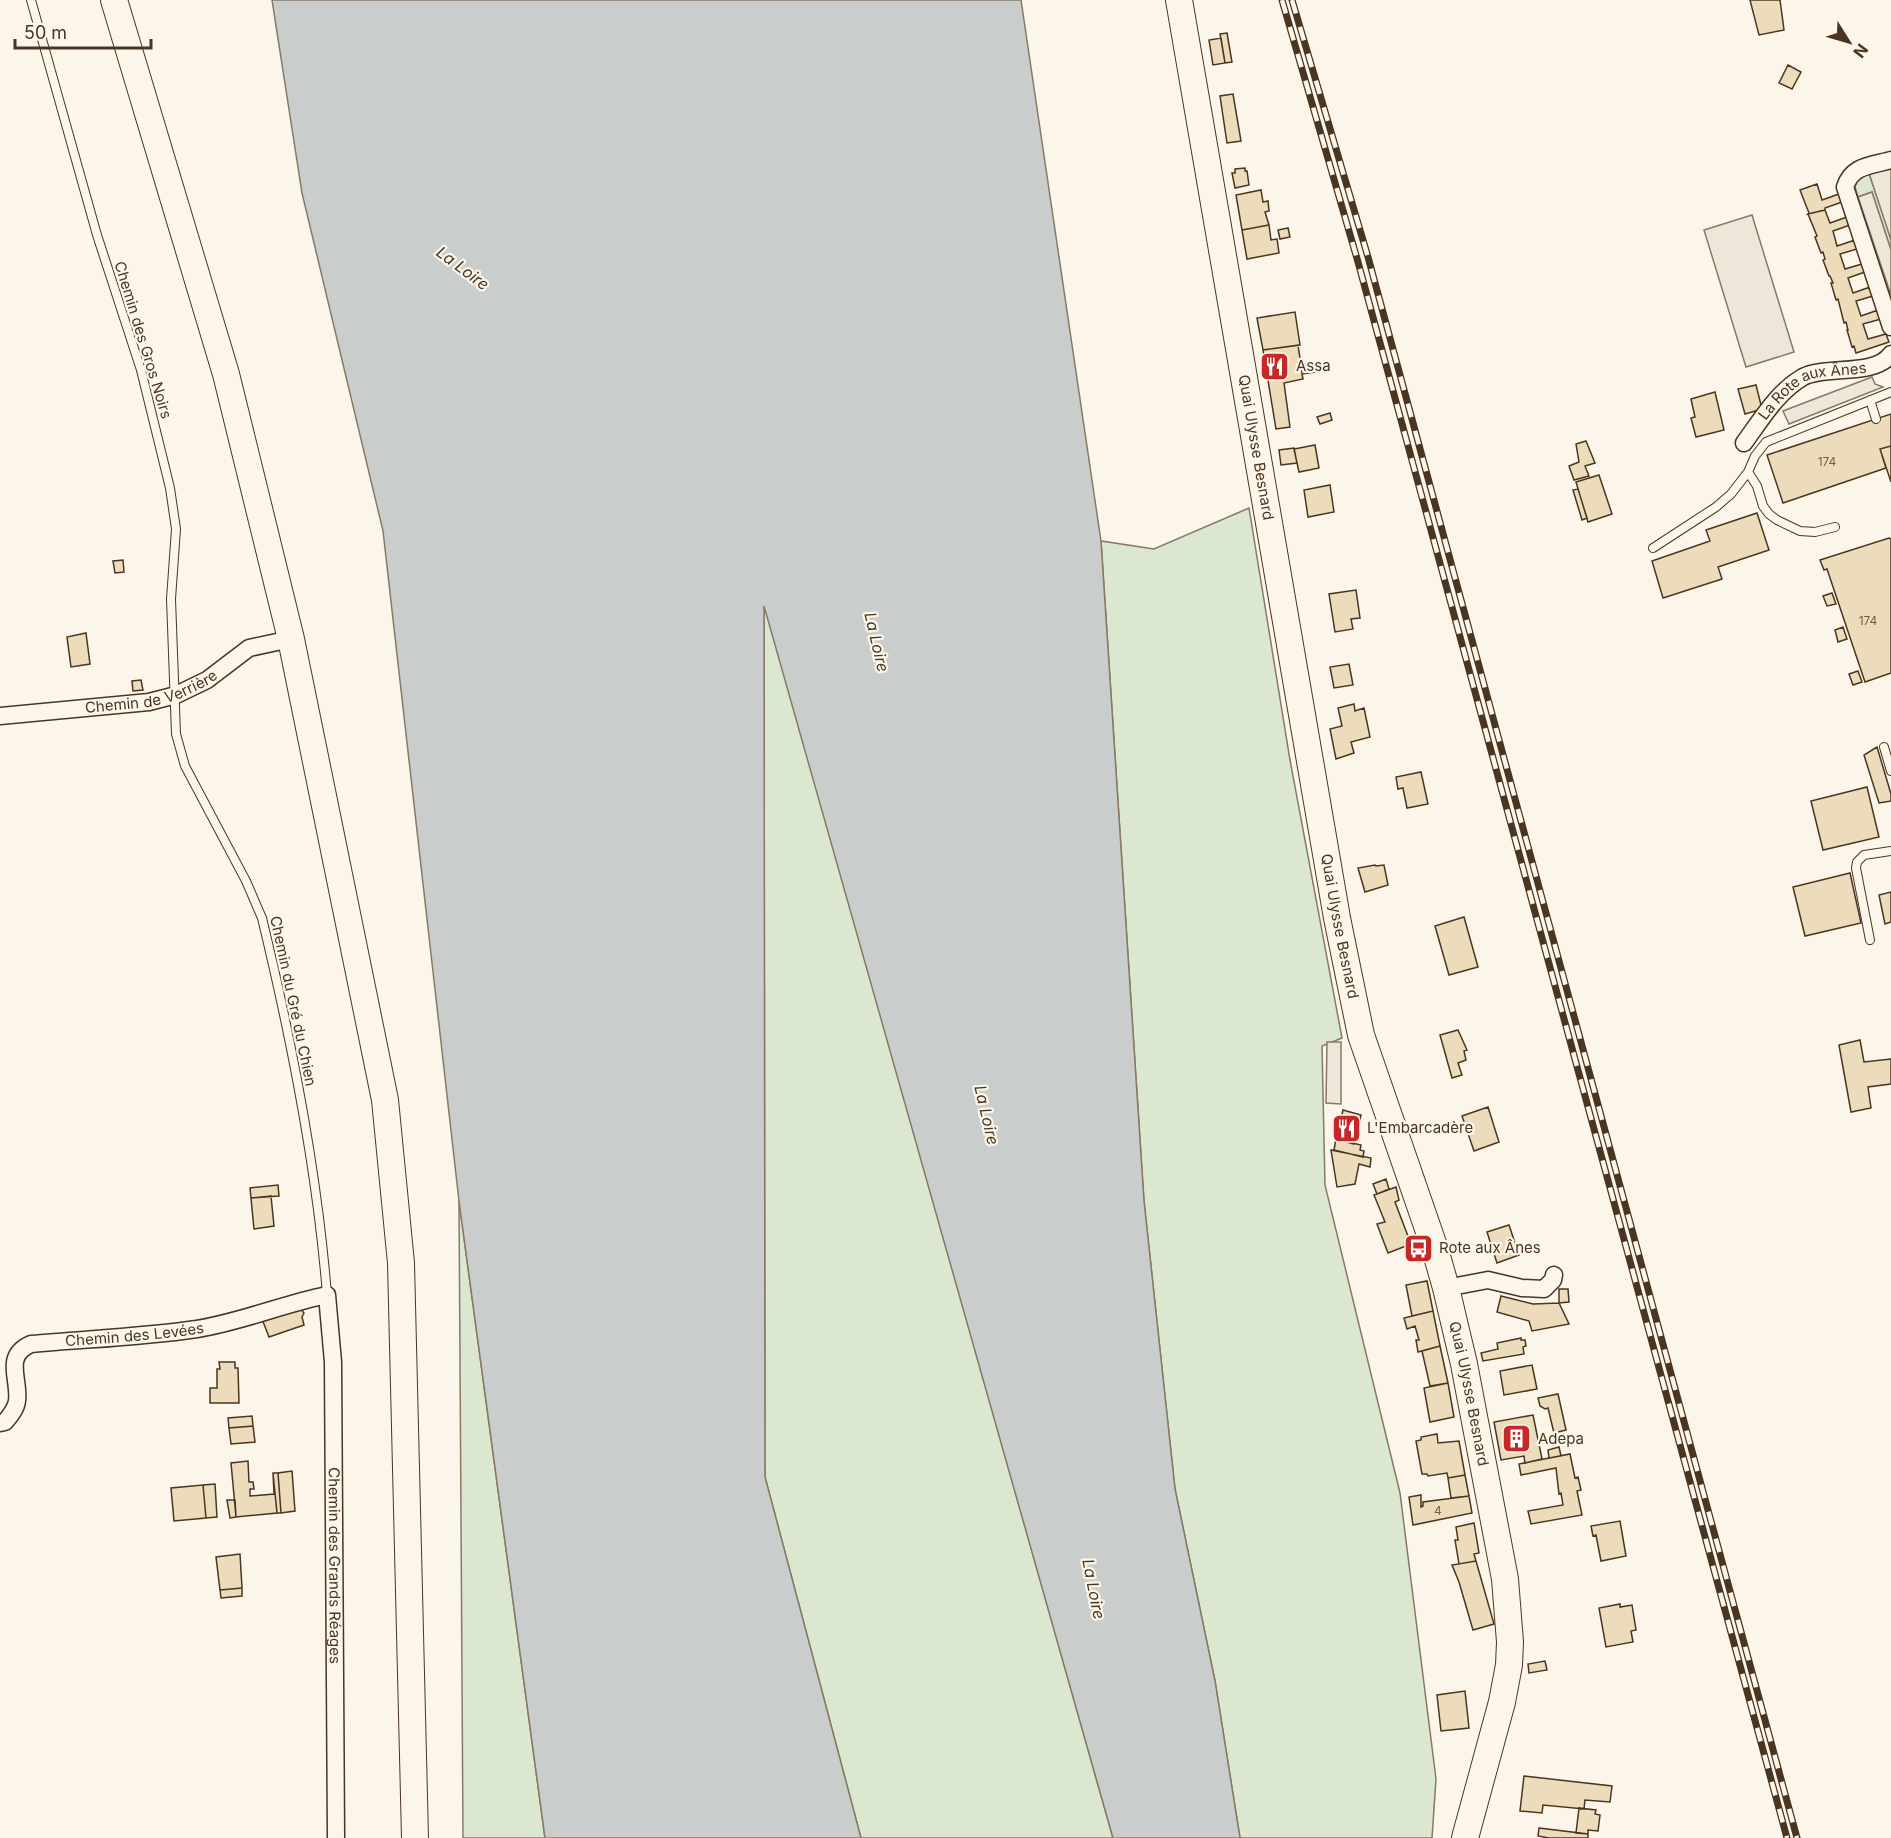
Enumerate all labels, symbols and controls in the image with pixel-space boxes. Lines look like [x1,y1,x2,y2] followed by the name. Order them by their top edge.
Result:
[15,12,152,50] scale bar
[1819,12,1879,72] north arrow
[24,22,67,43] text: 50 m
[1849,40,1873,62] text: N
[433,242,493,294] water label: La Loire
[110,259,177,421] street label: Chemin des Gros Noirs
[1259,350,1291,382] restaurant icon: Assa
[1296,356,1331,375] place label: Assa
[1754,358,1868,423] street label: La Rote aux Ânes
[1235,373,1278,521] street label: Quai Ulysse Besnard
[1818,454,1837,469] house number: 174
[860,610,894,674] water label: La Loire
[1859,613,1878,628] house number: 174
[84,666,221,717] street label: Chemin de Verrière
[1317,852,1363,1000] street label: Quai Ulysse Besnard
[266,914,321,1088] street label: Chemin du Gré du Chien
[970,1083,1004,1147] water label: La Loire
[1330,1112,1362,1144] restaurant icon: L'Embarcadère
[1367,1118,1473,1137] place label: L'Embarcadère
[1402,1232,1434,1264] bus stop icon: Rote aux Ânes
[1439,1238,1541,1257] place label: Rote aux Ânes
[65,1318,205,1350] street label: Chemin des Levées
[1445,1319,1493,1467] street label: Quai Ulysse Besnard
[1501,1423,1533,1455] building icon: Adepa
[1538,1429,1584,1448] place label: Adepa
[325,1467,345,1664] street label: Chemin des Grands Réages
[1434,1503,1442,1518] house number: 4
[1078,1557,1110,1621] water label: La Loire

